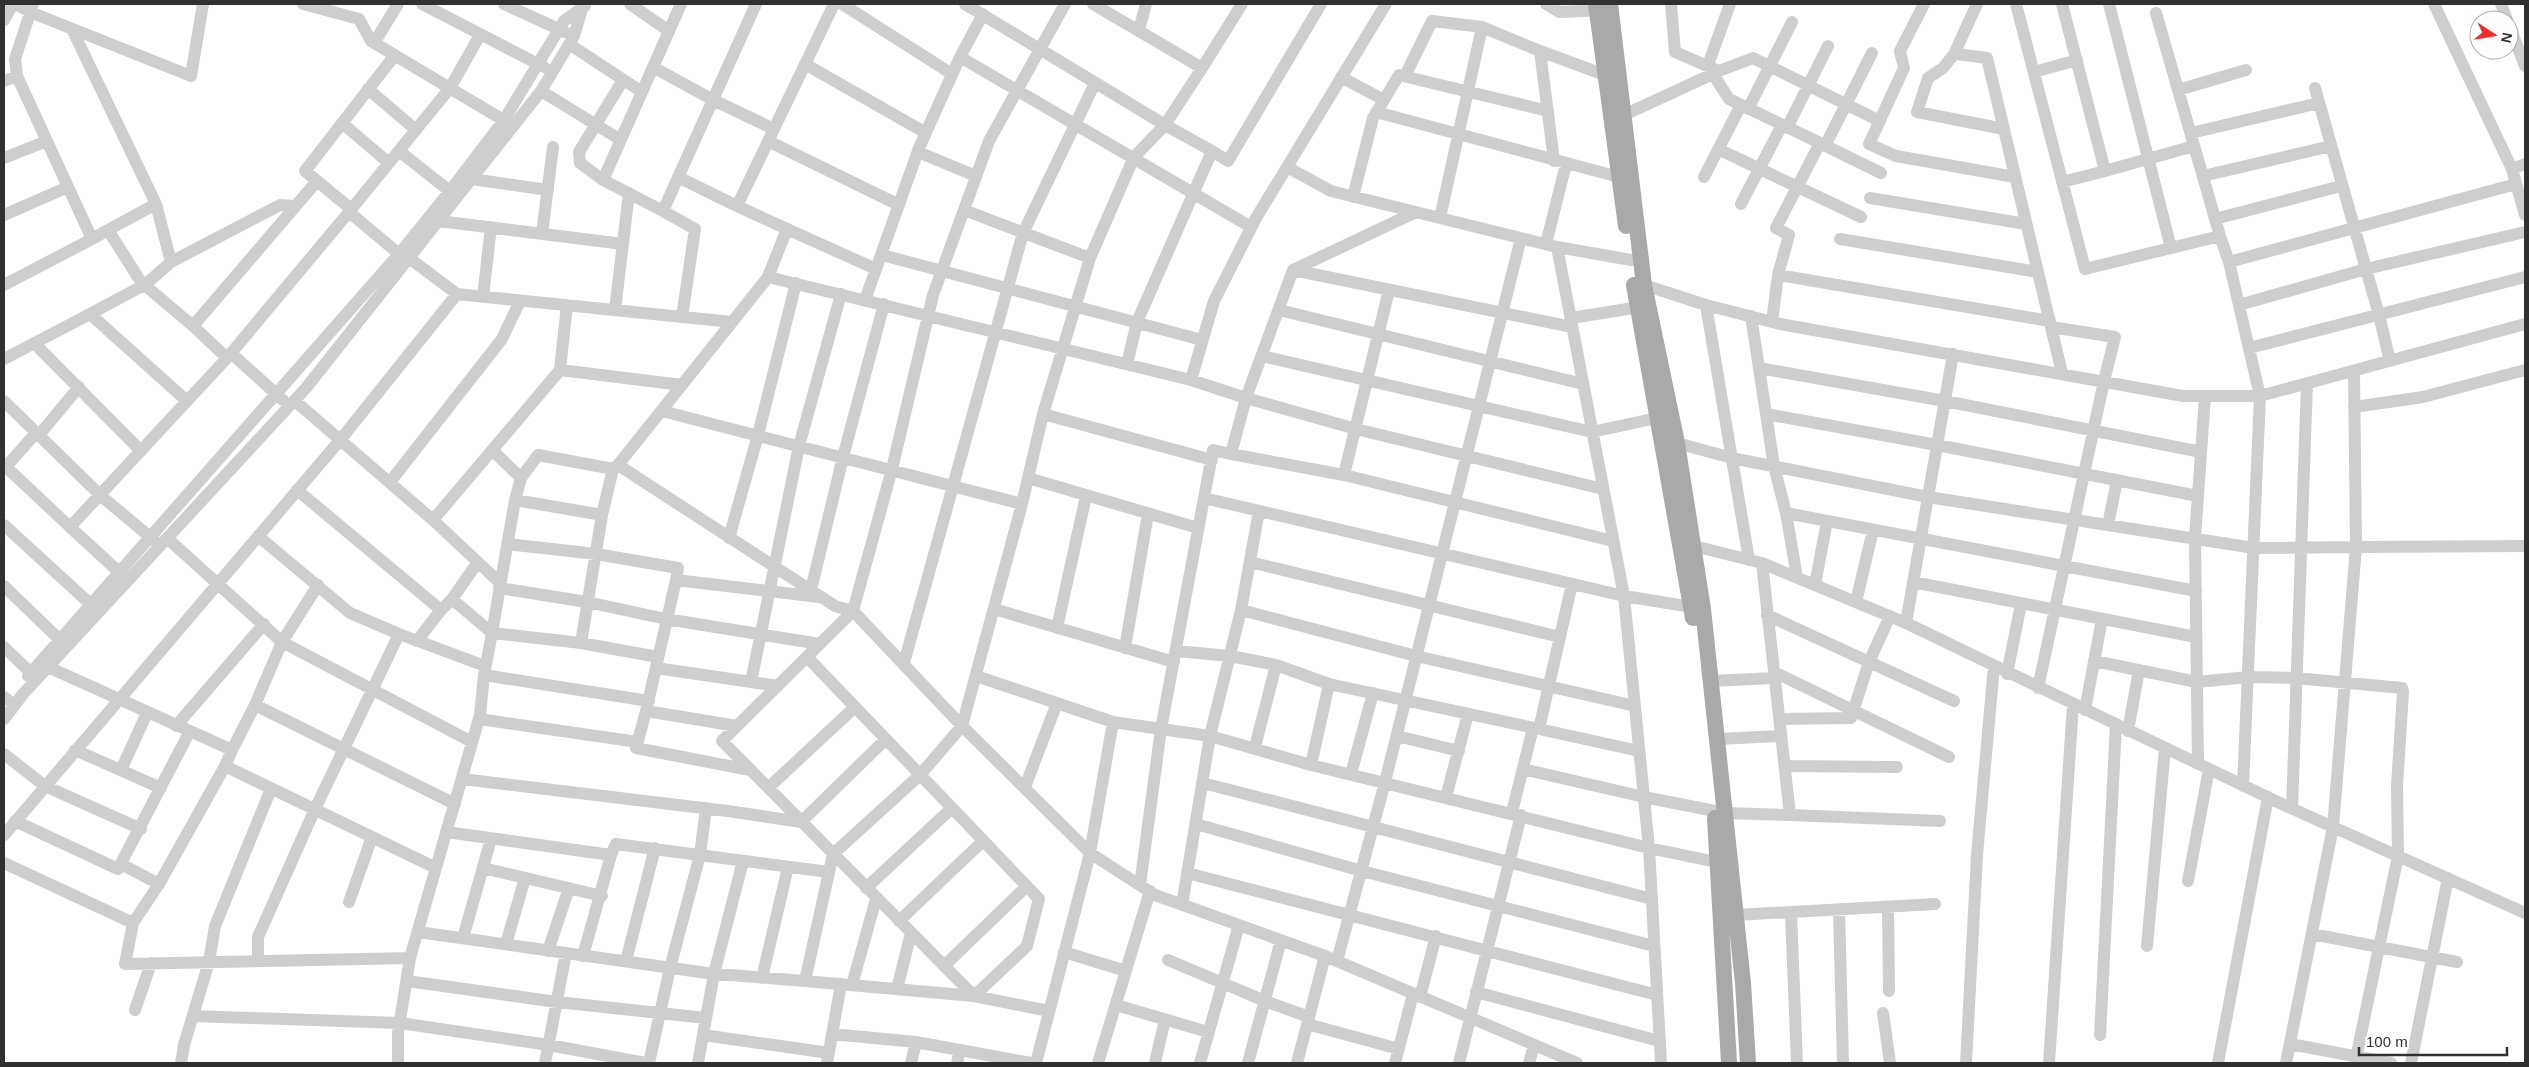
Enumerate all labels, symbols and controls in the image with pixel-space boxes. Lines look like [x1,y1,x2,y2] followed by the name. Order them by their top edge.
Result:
[2469,10,2519,60] north arrow
[2498,31,2516,44] text: N
[2359,1024,2506,1056] scale bar
[2366,1033,2408,1050] text: 100 m

